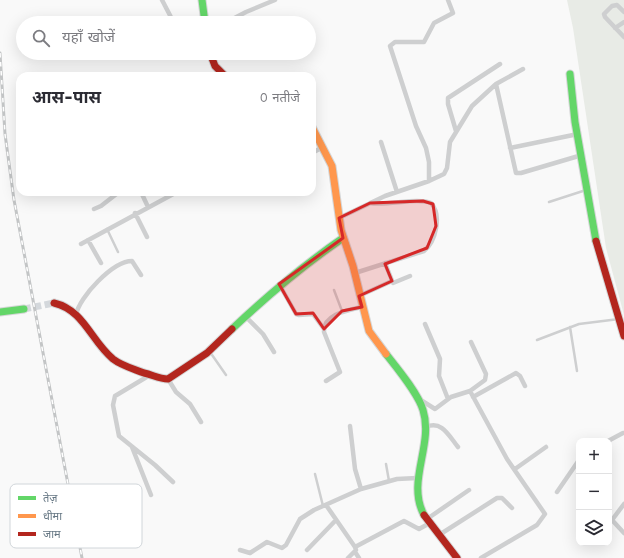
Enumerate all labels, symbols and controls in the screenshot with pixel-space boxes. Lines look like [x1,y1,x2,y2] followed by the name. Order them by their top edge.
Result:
[16,16,316,60] search box
[30,27,52,49] icon: search
[62,28,115,46] text: यहाँ खोजें
[32,87,101,107] text: आस-पास
[260,90,300,105] text: 0 नतीजे
[576,438,612,546] map controls
[576,438,612,474] button: +
[576,474,612,510] button: −
[10,484,142,548] legend
[43,492,58,505] text: तेज़
[43,510,62,523] text: धीमा
[576,510,612,546] button: layers
[43,528,61,541] text: जाम

